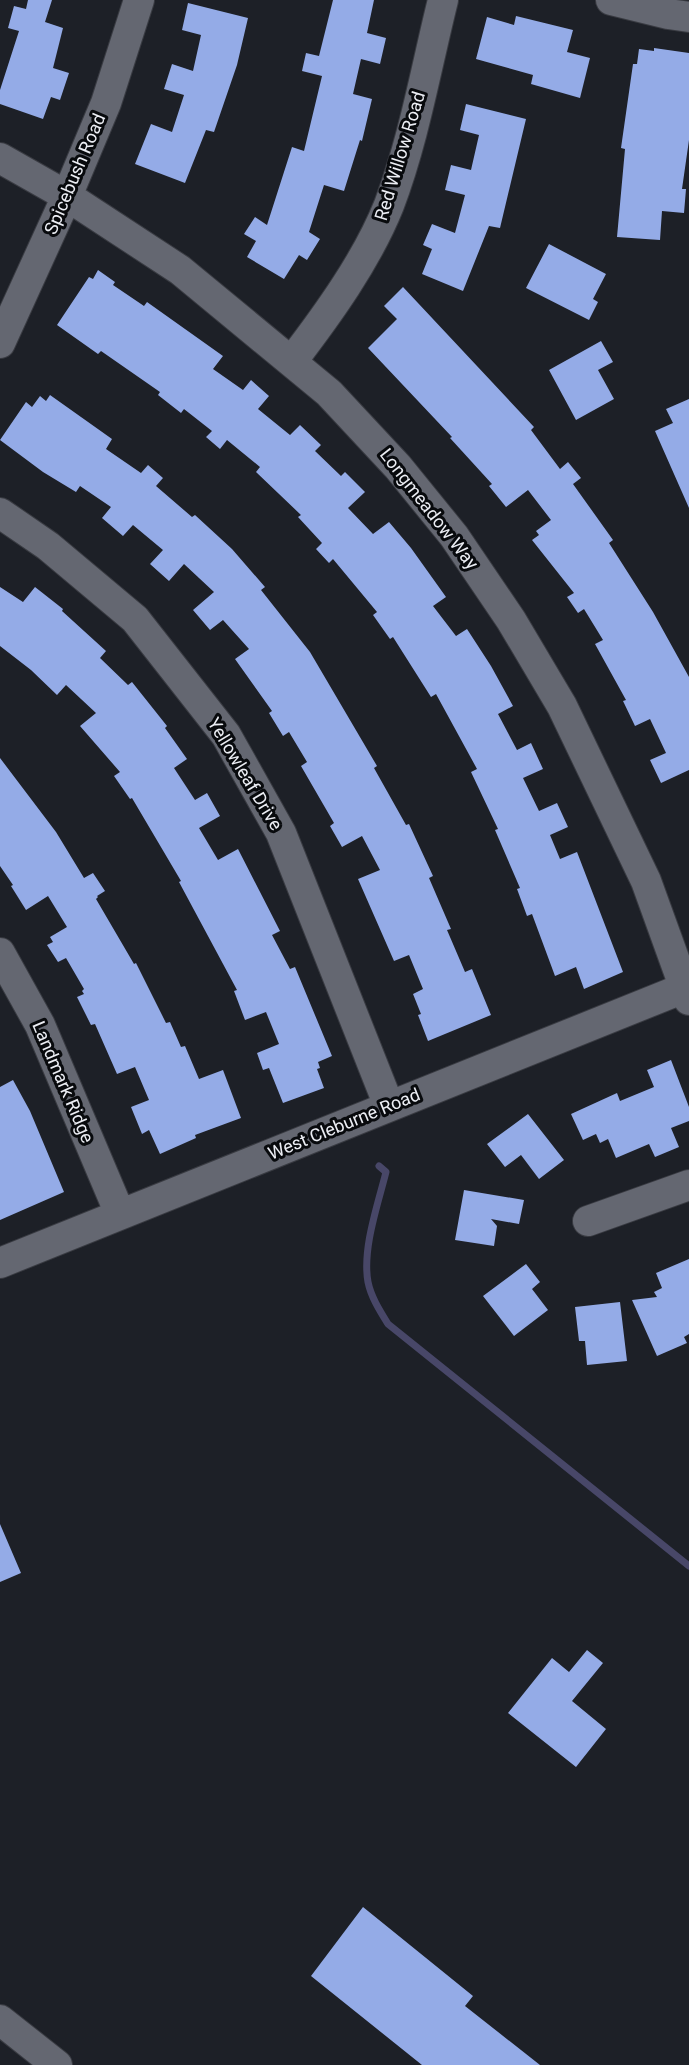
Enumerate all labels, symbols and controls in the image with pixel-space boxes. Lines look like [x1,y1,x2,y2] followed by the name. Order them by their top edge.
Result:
[370,89,429,223] street label: Red Willow Road
[40,110,109,237] street label: Spicebush Road
[376,444,483,574] street label: Longmeadow Way
[204,714,287,834] street label: Yellowleaf Drive
[28,1018,99,1146] street label: Landmark Ridge
[265,1083,423,1164] street label: West Cleburne Road

